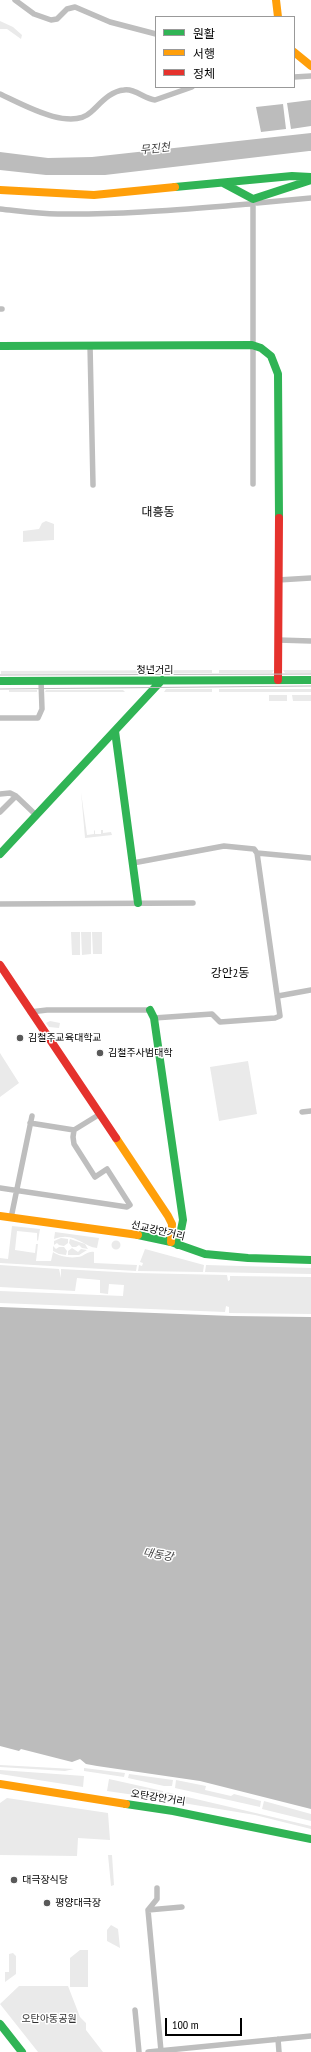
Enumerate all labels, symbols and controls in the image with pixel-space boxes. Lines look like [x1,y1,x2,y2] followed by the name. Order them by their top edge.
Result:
[155,16,295,88] legend
[193,26,215,41] text: 원활
[193,46,215,61] text: 서행
[193,66,215,81] text: 정체
[139,141,171,157] water label: 무진천
[141,506,175,520] district label: 대흥동
[137,664,173,676] street label: 청년거리
[211,967,249,981] district label: 강안2동
[28,1032,102,1044] place label: 김철주교육대학교
[15,1033,25,1043] marker: 김철주교육대학교
[108,1047,172,1059] place label: 김철주사범대학
[95,1048,105,1058] marker: 김철주사범대학
[130,1219,186,1243] street label: 선교강안거리
[142,1546,174,1564] water label: 대동강
[130,1788,186,1808] street label: 오탄강안거리
[22,1874,68,1886] place label: 대극장식당
[9,1875,19,1885] marker: 대극장식당
[55,1897,101,1909] place label: 평양대극장
[42,1898,52,1908] marker: 평양대극장
[167,2010,244,2036] scale bar
[21,2013,77,2025] park label: 오탄아동공원
[172,2017,199,2032] text: 100 m

